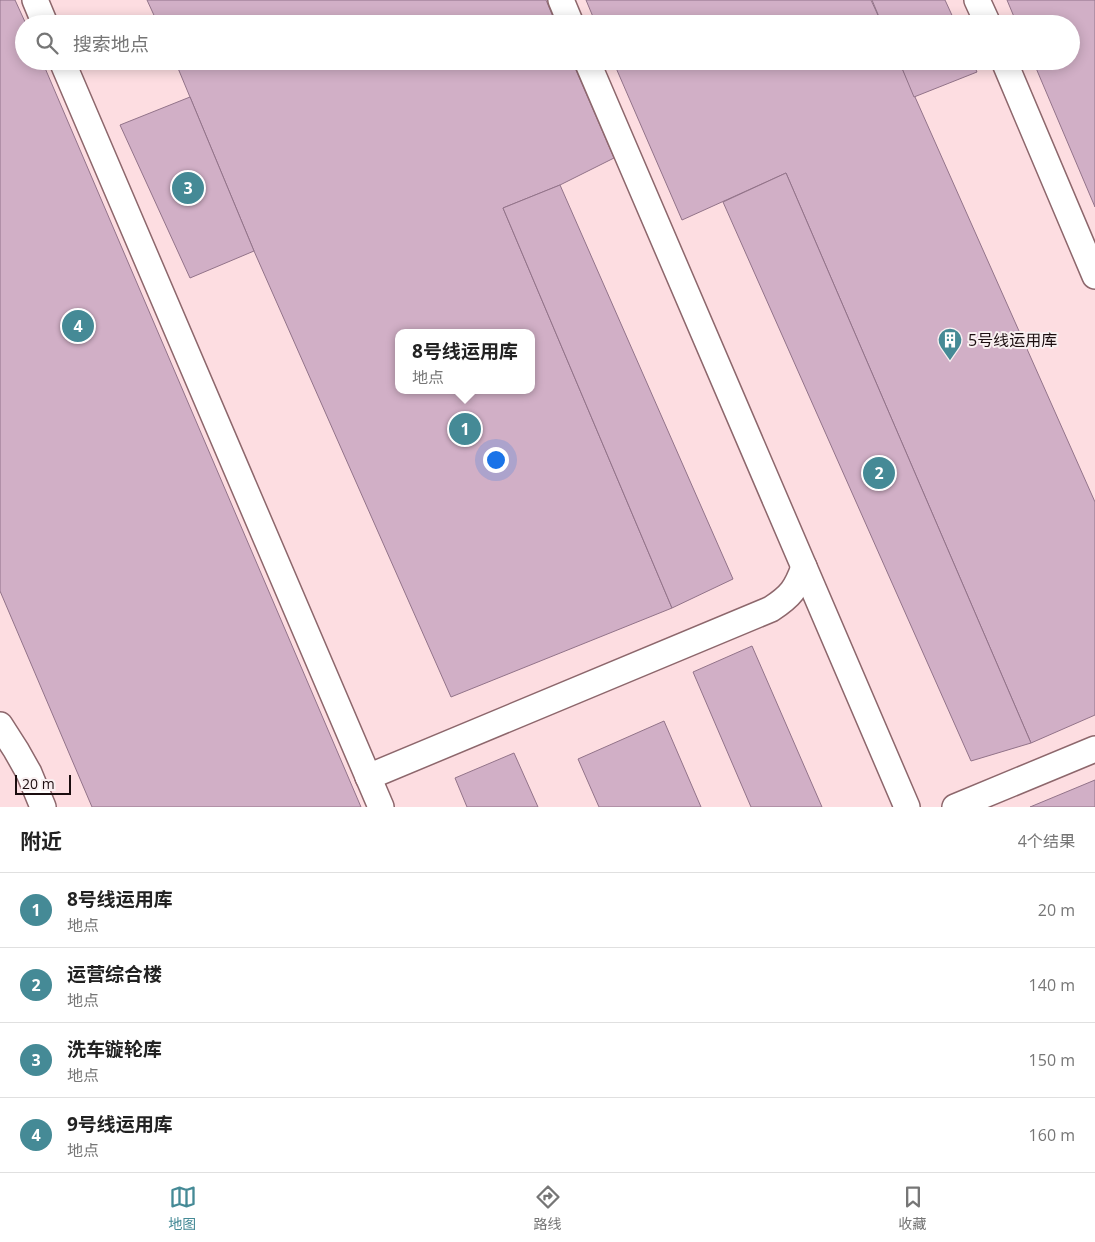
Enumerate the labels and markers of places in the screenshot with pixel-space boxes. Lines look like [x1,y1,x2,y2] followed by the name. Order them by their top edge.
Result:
[172,169,204,207] pin: 3
[62,307,94,345] pin: 4
[937,327,963,361] building icon: 5号线运用库
[968,329,1057,351] place label: 5号线运用库
[449,410,481,448] pin: 1
[863,454,895,492] pin: 2

